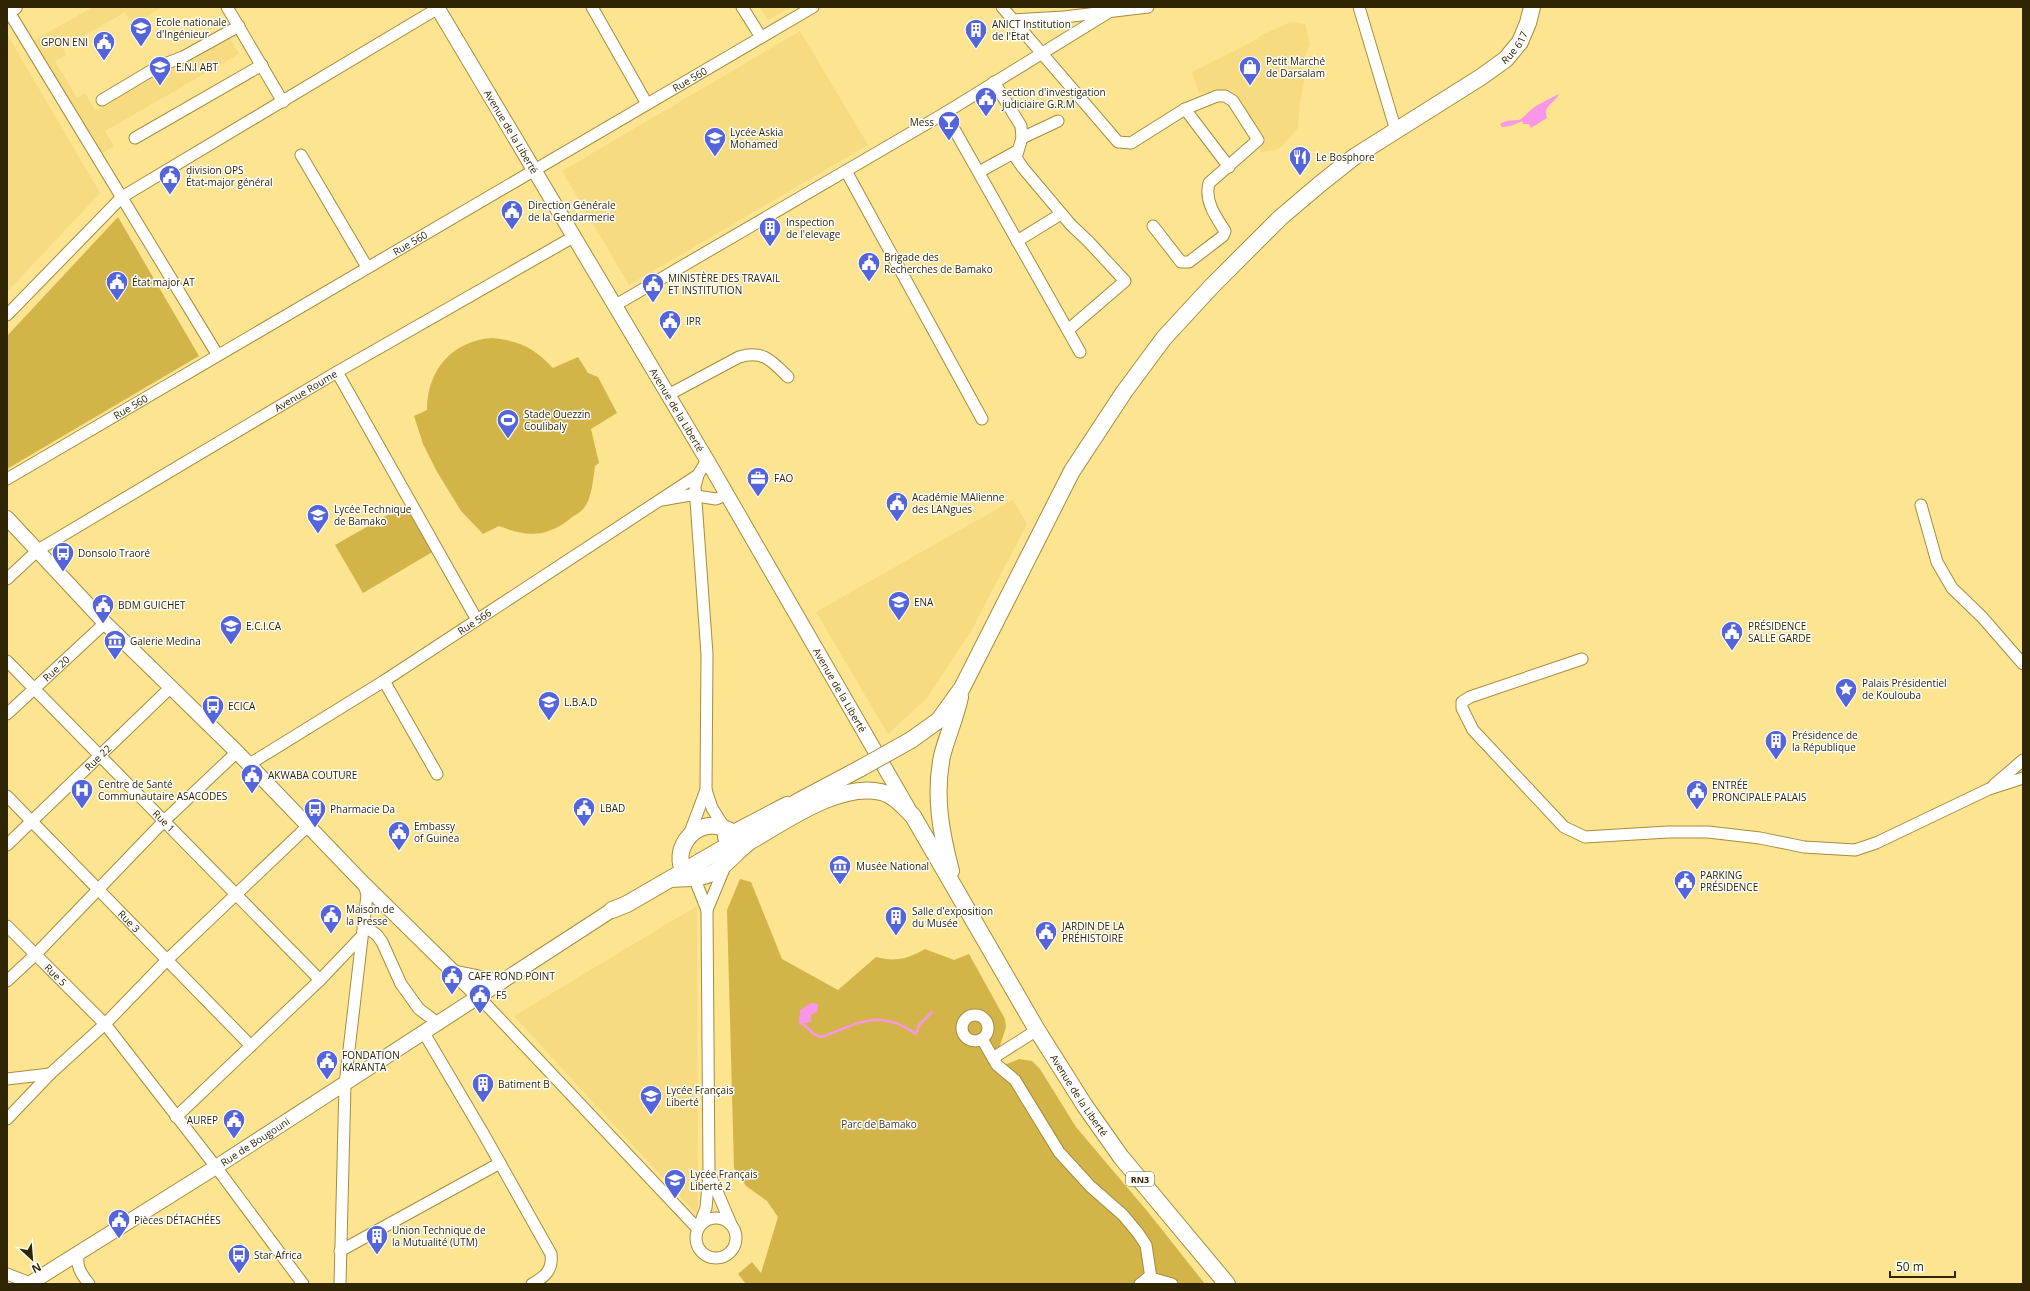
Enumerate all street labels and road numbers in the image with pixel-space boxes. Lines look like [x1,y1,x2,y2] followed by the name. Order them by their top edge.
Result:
[1498,29,1531,67] street label: Rue 617
[670,64,710,95] street label: Rue 560
[481,87,542,176] street label: Avenue de la Liberté
[390,227,430,259] street label: Rue 560
[647,365,708,455] street label: Avenue de la Liberté
[272,366,340,415] street label: Avenue Roume
[111,391,150,422] street label: Rue 560
[455,605,494,638] street label: Rue 566
[810,645,870,735] street label: Avenue de la Liberté
[40,652,73,684] street label: Rue 20
[81,741,114,774] street label: Rue 22
[150,807,178,835] street label: Rue 1
[115,907,144,936] street label: Rue 3
[42,961,70,989] street label: Rue 5
[1047,1052,1111,1139] street label: Avenue de la Liberté
[218,1114,292,1169] street label: Rue de Bougouni
[1126,1172,1154,1186] road number: RN3

